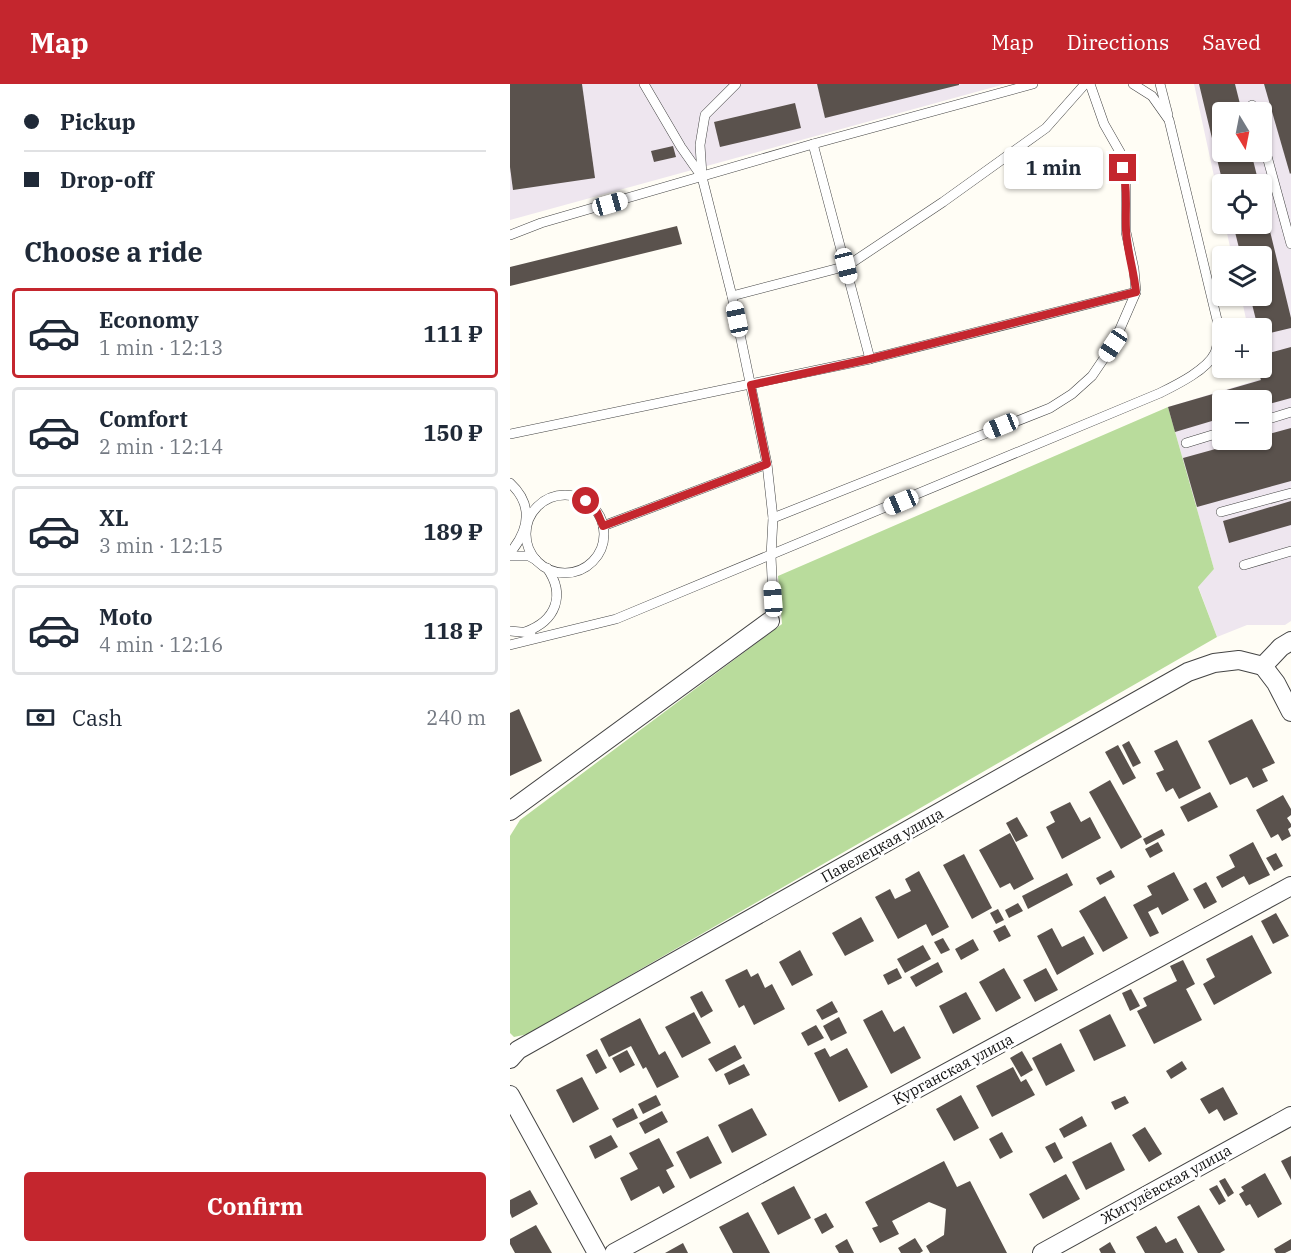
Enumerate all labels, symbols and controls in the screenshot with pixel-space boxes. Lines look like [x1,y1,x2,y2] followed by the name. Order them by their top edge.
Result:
[30,24,89,61] text: Map
[991,28,1034,56] text: Map
[1067,28,1169,56] text: Directions
[1202,28,1261,56] text: Saved
[1212,102,1272,162] north arrow
[1212,102,1272,450] map controls
[60,107,136,136] text: Pickup
[1003,147,1102,189] callout: 1 min
[1026,154,1082,181] text: 1 min
[1109,154,1136,181] route end
[60,165,154,194] text: Drop-off
[1212,174,1272,234] button: locate
[590,190,630,218] car
[24,234,203,269] text: Choose a ride
[833,246,859,286] car
[1212,246,1272,306] button: layers
[724,300,750,338] car
[99,305,199,334] text: Economy
[27,306,81,360] icon: car
[1212,318,1272,378] button: +
[423,319,483,348] text: 111 ₽
[1095,325,1131,365] car
[99,334,223,361] text: 1 min · 12:13
[1212,390,1272,450] button: −
[99,404,188,433] text: Comfort
[27,405,81,459] icon: car
[981,411,1021,441] car
[423,418,483,447] text: 150 ₽
[99,433,223,460] text: 2 min · 12:14
[572,487,599,514] route start
[881,487,921,517] car
[99,503,129,532] text: XL
[27,504,81,558] icon: car
[423,517,483,546] text: 189 ₽
[99,532,223,559] text: 3 min · 12:15
[763,580,783,618] car
[99,602,153,631] text: Moto
[27,603,81,657] icon: car
[423,616,483,645] text: 118 ₽
[99,631,223,658] text: 4 min · 12:16
[24,701,57,734] icon: cash
[72,703,123,732] text: Cash
[426,704,486,731] text: 240 m
[817,803,947,887] street label: Павелецкая улица
[890,1029,1016,1109] street label: Курганская улица
[1097,1140,1235,1228] street label: Жигулёвская улица
[24,1172,486,1241] button: Confirm

